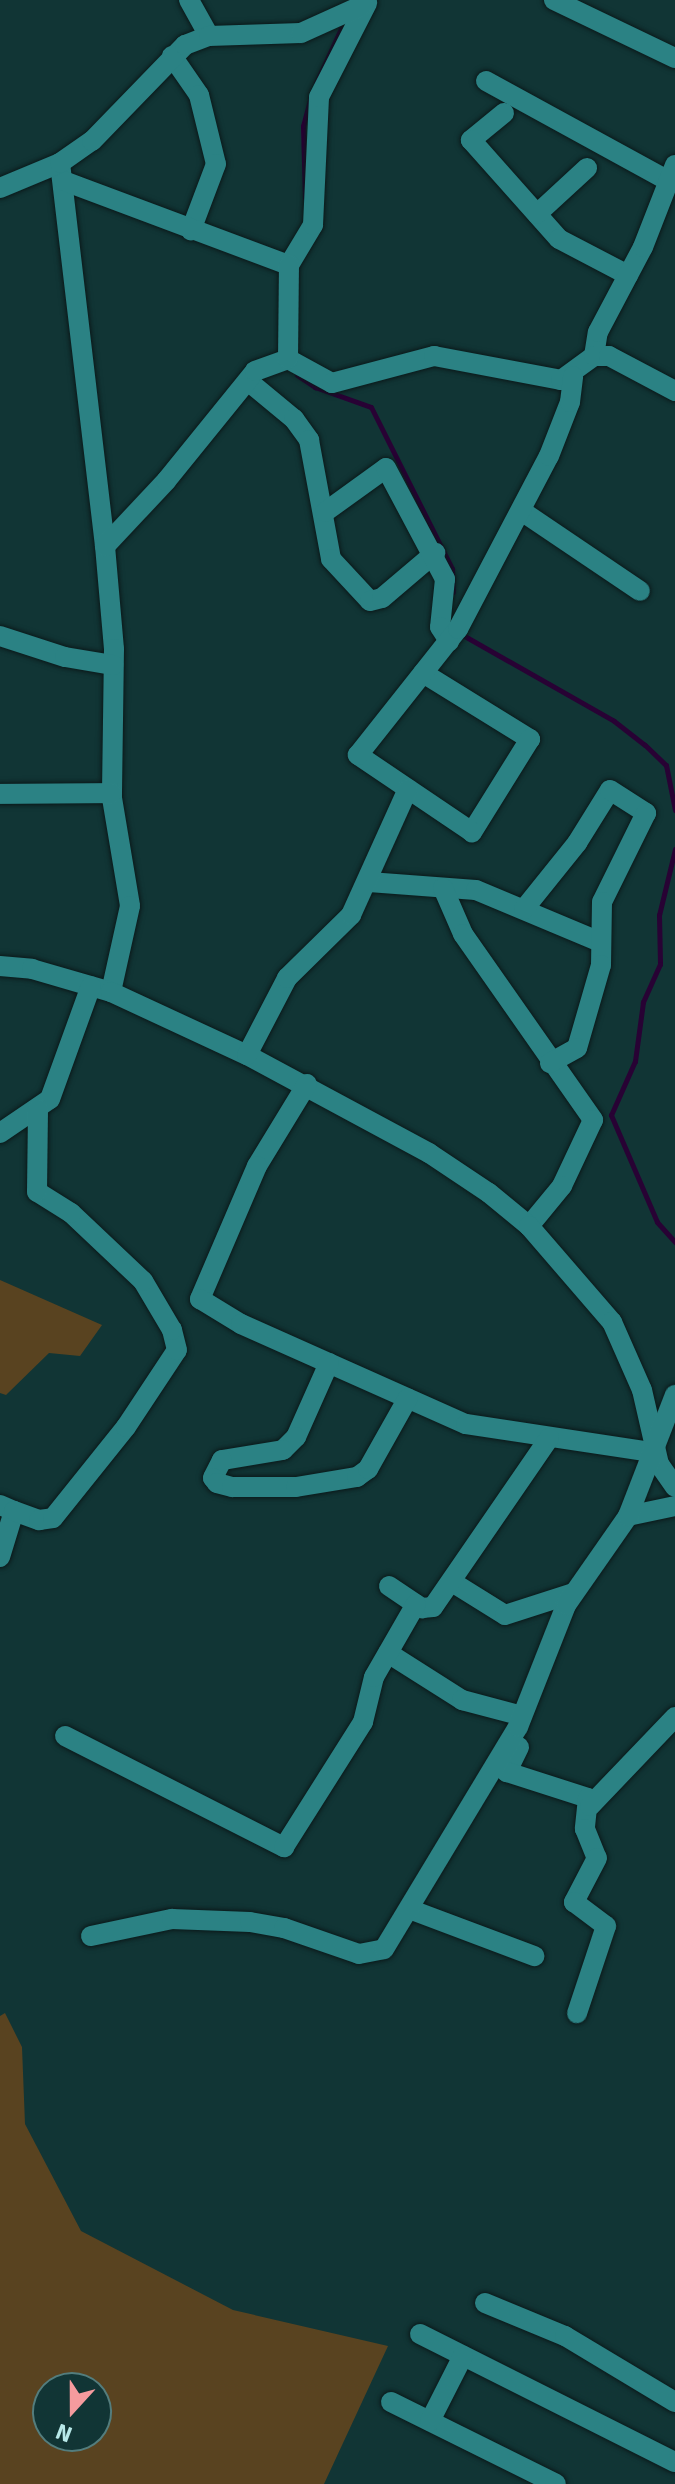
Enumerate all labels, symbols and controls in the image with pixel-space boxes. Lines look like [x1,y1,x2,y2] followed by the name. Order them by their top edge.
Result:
[32,2372,112,2452] north arrow
[52,2418,76,2448] text: N

